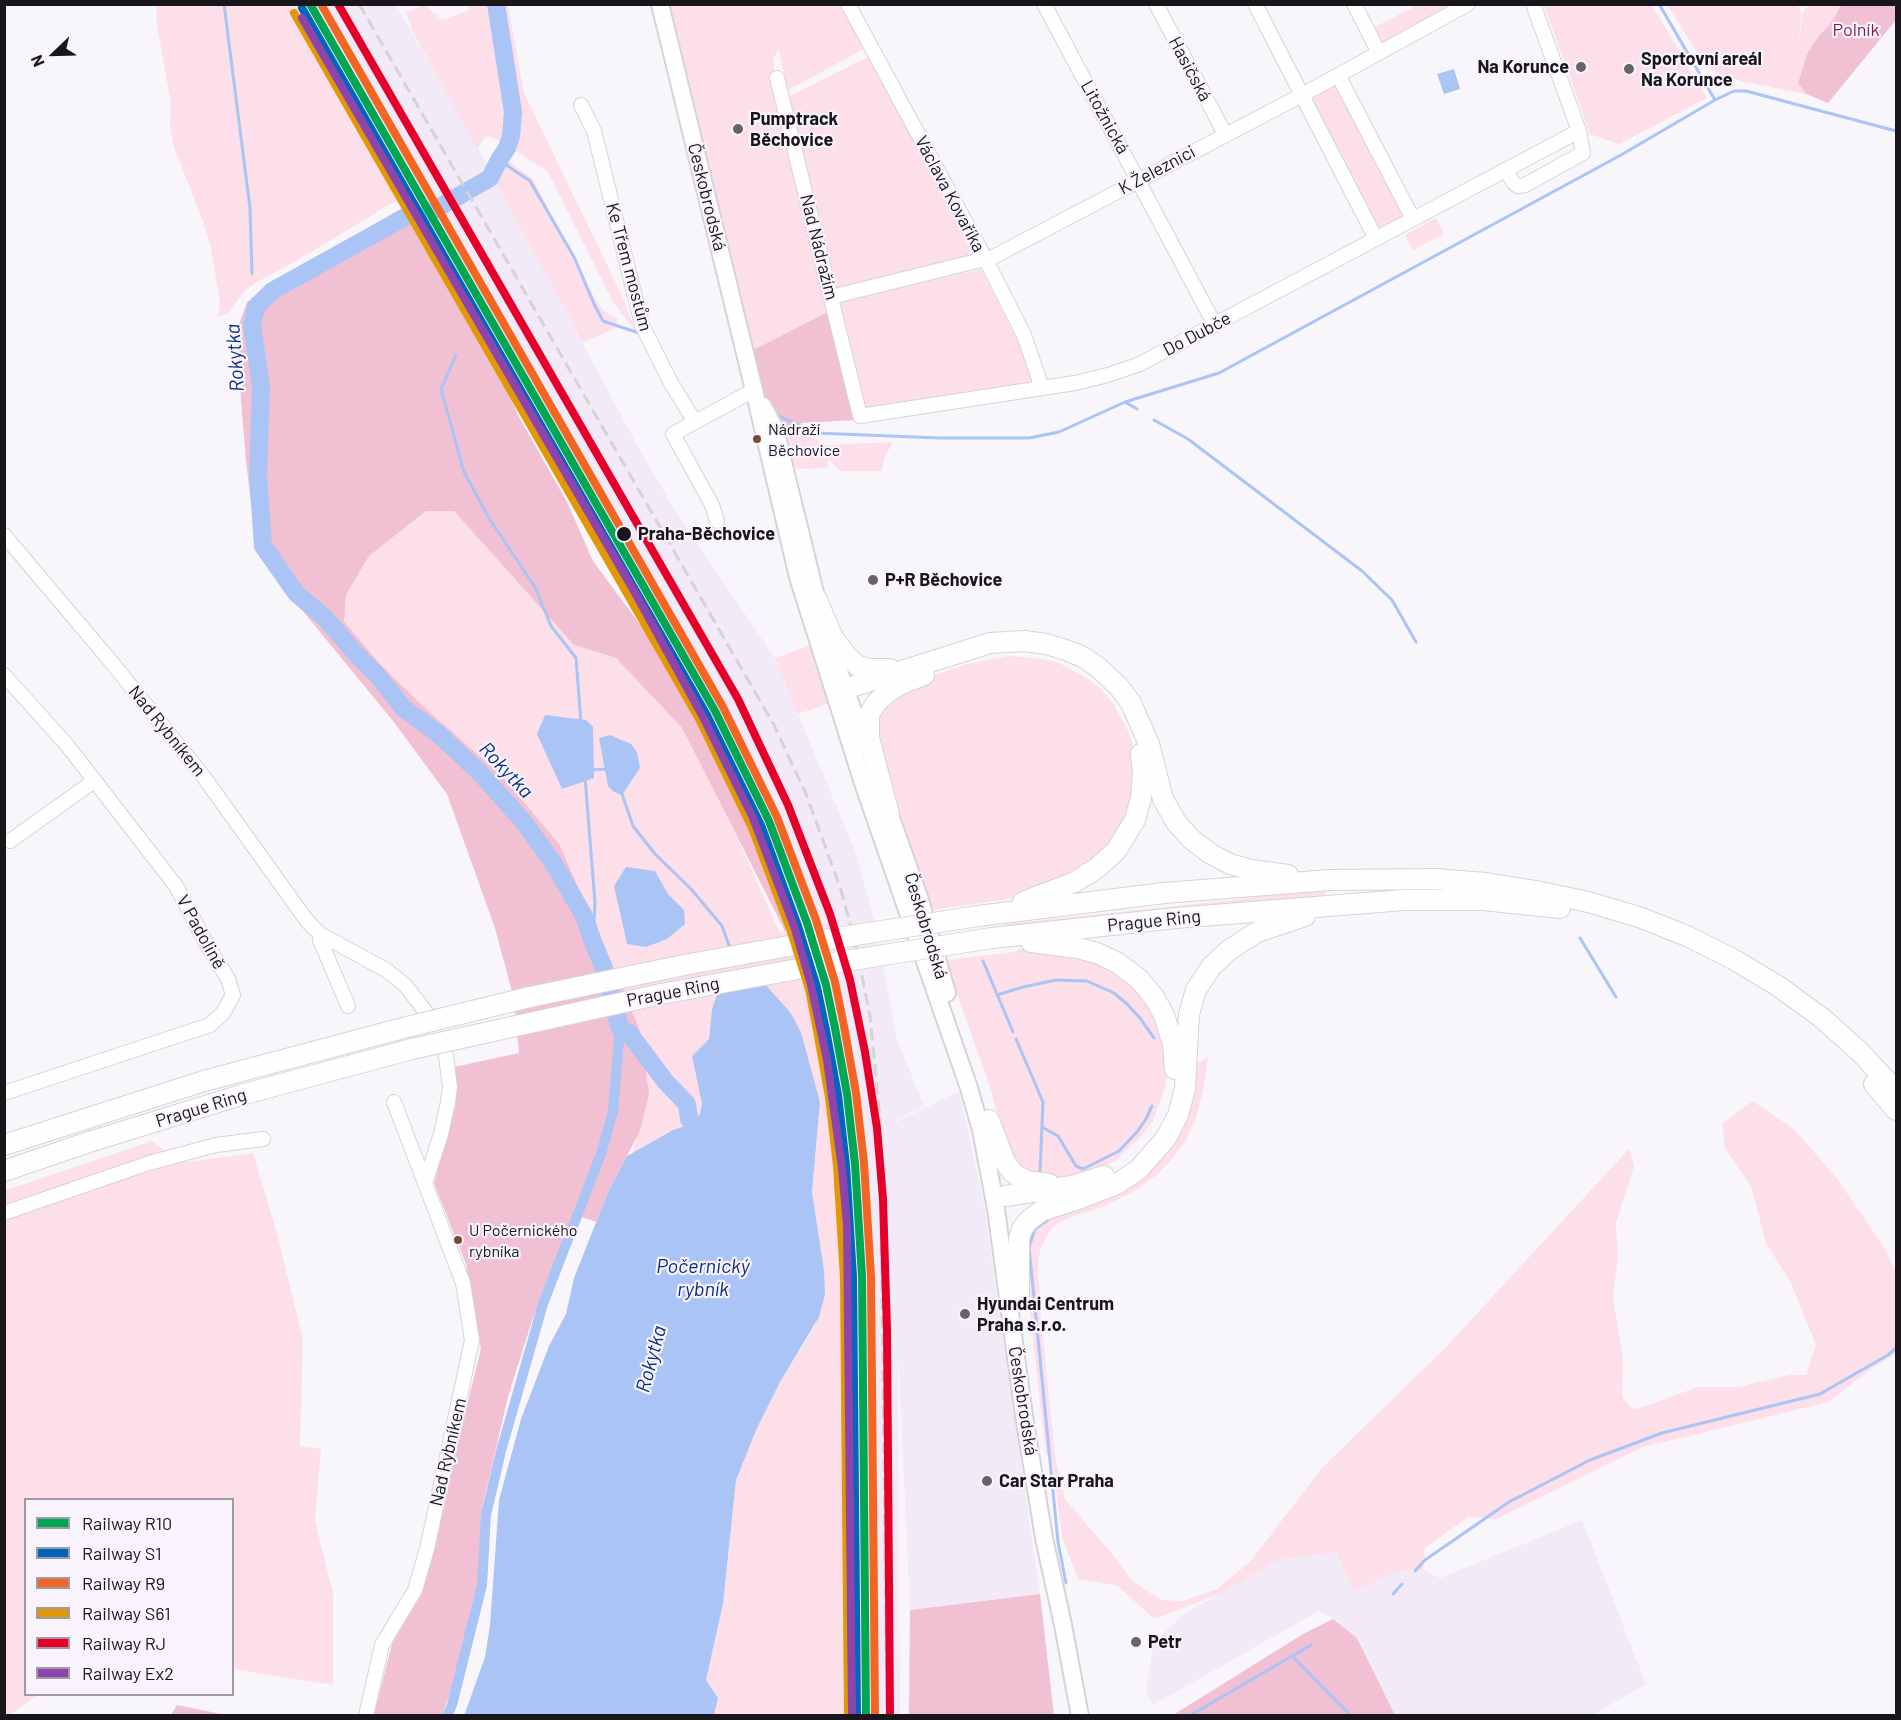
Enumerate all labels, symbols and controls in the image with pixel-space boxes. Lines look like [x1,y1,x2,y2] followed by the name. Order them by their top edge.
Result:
[1833,19,1879,41] park label: Polník
[24,24,84,84] north arrow
[1164,33,1216,105] street label: Hasičská
[1641,48,1762,90] place label: Sportovní areál Na Korunce
[26,53,48,70] text: N
[1477,56,1569,78] place label: Na Korunce
[1574,60,1588,74] marker: Na Korunce
[1622,62,1636,76] marker: Sportovní areál Na Korunce
[1076,77,1134,157] street label: Litožnická
[750,108,838,150] place label: Pumptrack Běchovice
[731,122,745,136] marker: Pumptrack Běchovice
[910,132,990,256] street label: Václava Kovaříka
[683,141,731,253] street label: Českobrodská
[1115,141,1199,199] street label: K Železnici
[795,192,843,302] street label: Nad Nádražím
[601,200,657,334] street label: Ke Třem mostům
[1159,307,1235,361] street label: Do Dubče
[221,323,249,393] water label: Rokytka
[768,420,840,458] place label: Nádraží Běchovice
[751,433,763,445] marker: Nádraží Běchovice
[638,523,775,545] place label: Praha-Běchovice
[615,525,633,543] marker: Praha-Běchovice
[885,569,1002,591] place label: P+R Běchovice
[866,573,880,587] marker: P+R Běchovice
[124,681,210,781] street label: Nad Rybníkem
[474,737,538,803] water label: Rokytka
[900,870,952,982] street label: Českobrodská
[172,891,230,973] street label: V Padolině
[1106,905,1202,937] street label: Prague Ring
[625,972,721,1012] street label: Prague Ring
[153,1084,249,1132] street label: Prague Ring
[469,1221,578,1259] place label: U Počernického rybníka
[452,1234,464,1246] marker: U Počernického rybníka
[656,1254,750,1301] water label: Počernický rybník
[977,1293,1114,1336] place label: Hyundai Centrum Praha s.r.o.
[958,1307,972,1321] marker: Hyundai Centrum Praha s.r.o.
[631,1323,671,1395] water label: Rokytka
[1004,1345,1042,1457] street label: Českobrodská
[425,1396,471,1508] street label: Nad Rybníkem
[999,1470,1114,1492] place label: Car Star Praha
[980,1474,994,1488] marker: Car Star Praha
[24,1498,234,1696] legend
[82,1512,172,1534] text: Railway R10
[82,1542,162,1564] text: Railway S1
[82,1572,165,1594] text: Railway R9
[82,1602,170,1624] text: Railway S61
[1148,1631,1182,1653] place label: Petr
[82,1632,166,1654] text: Railway RJ
[1129,1635,1143,1649] marker: Petr
[82,1662,174,1684] text: Railway Ex2

